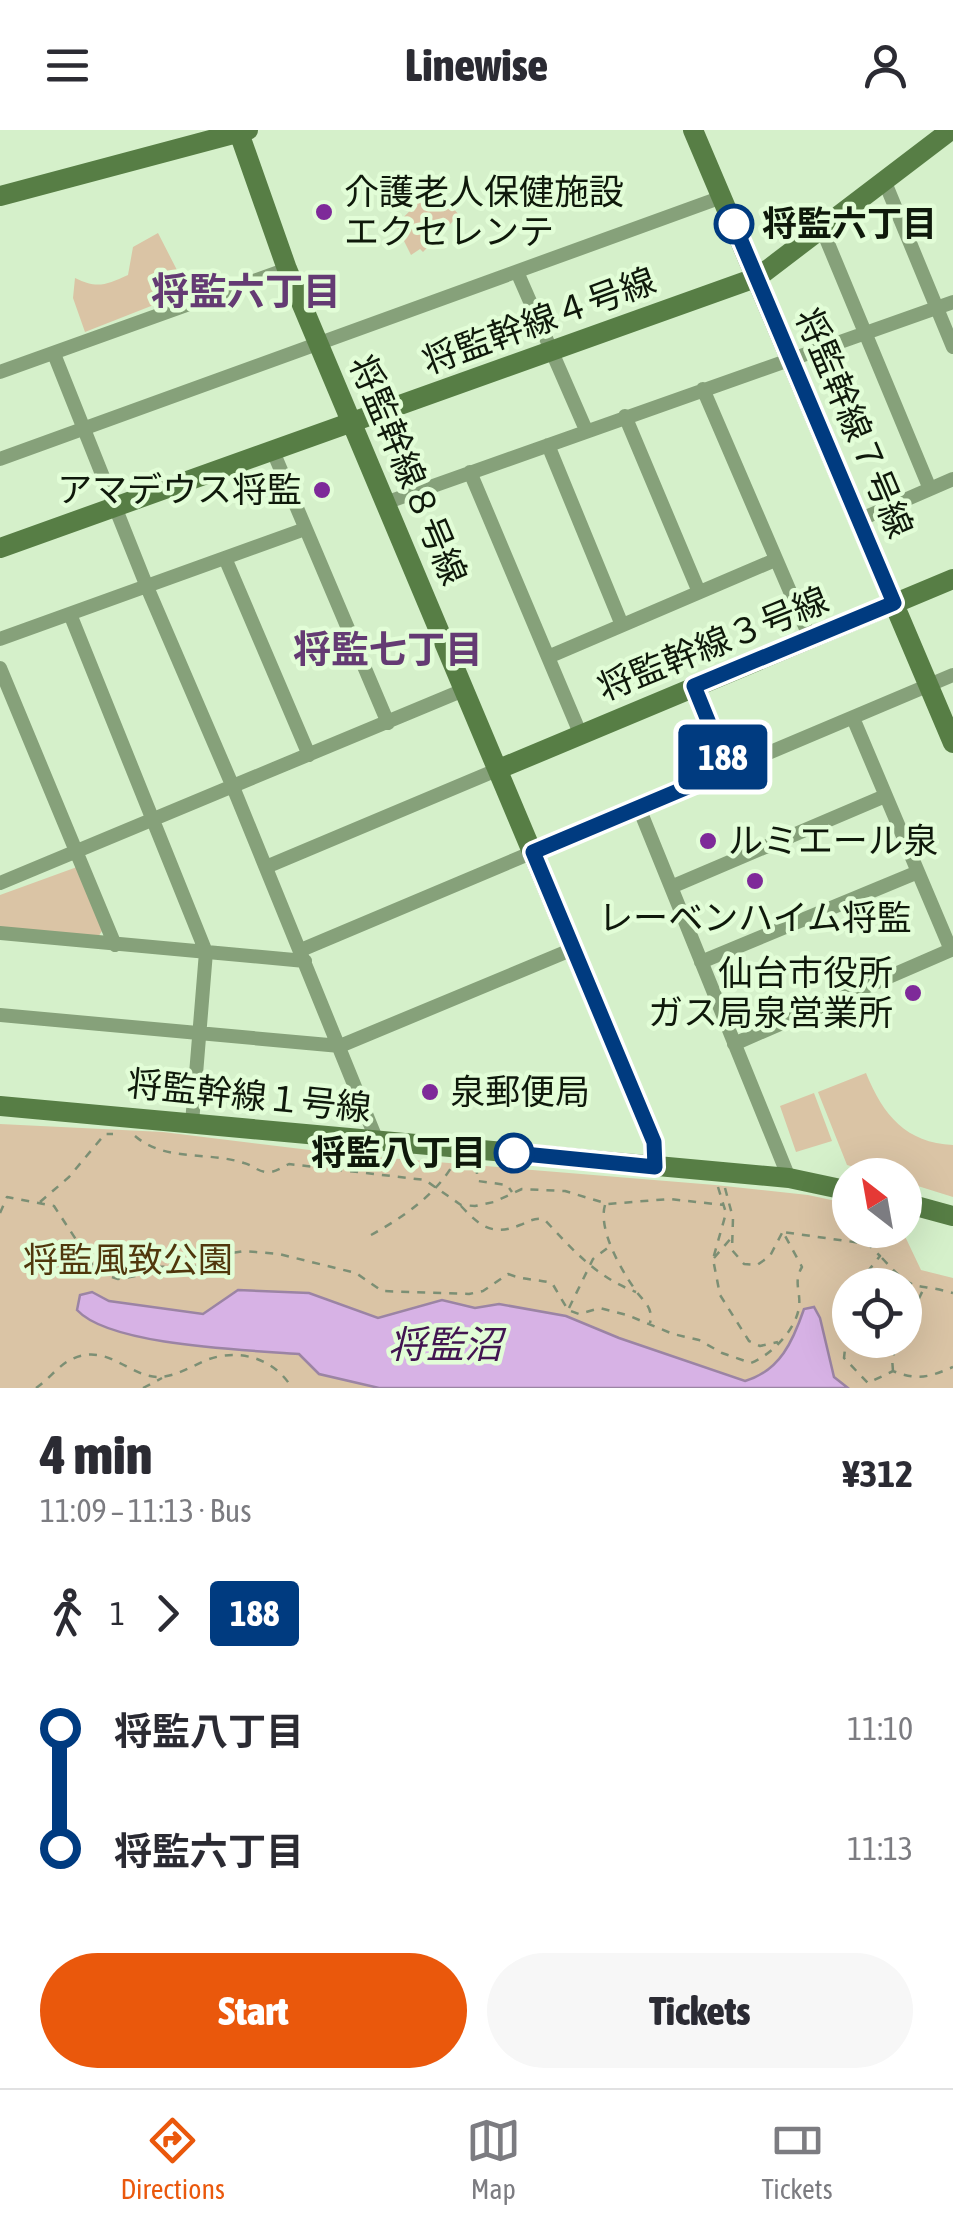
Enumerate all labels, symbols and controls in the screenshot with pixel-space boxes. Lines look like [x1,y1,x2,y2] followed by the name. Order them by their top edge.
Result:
[40,38,95,93] icon: menu
[858,38,913,93] icon: person
[405,39,548,91] text: Linewise
[344,171,624,251] place label: 介護老人保健施設 エクセレンテ
[313,201,335,223] marker: 介護老人保健施設 エクセレンテ
[762,203,937,243] place label: 将監六丁目
[715,205,753,243] marker: 将監六丁目
[417,259,661,381] street label: 将監幹線４号線
[151,270,341,313] district label: 将監六丁目
[789,302,921,543] street label: 将監幹線７号線
[343,349,475,590] street label: 将監幹線８号線
[57,469,302,509] place label: アマデウス将監
[311,479,333,501] marker: アマデウス将監
[592,579,834,708] street label: 将監幹線３号線
[293,628,483,671] district label: 将監七丁目
[666,724,780,790] line badge: 188
[698,737,748,777] text: 188
[728,820,938,860] place label: ルミエール泉
[697,830,719,852] marker: ルミエール泉
[744,870,766,892] marker: レーベンハイム将監
[598,897,912,937] place label: レーベンハイム将監
[648,952,893,1032] place label: 仙台市役所 ガス局泉営業所
[902,982,924,1004] marker: 仙台市役所 ガス局泉営業所
[125,1062,373,1128] street label: 将監幹線１号線
[450,1071,590,1111] place label: 泉郵便局
[419,1081,441,1103] marker: 泉郵便局
[311,1132,486,1172] place label: 将監八丁目
[495,1134,533,1172] marker: 将監八丁目
[832,1158,922,1248] north arrow
[832,1158,922,1358] map controls
[23,1239,233,1279] park label: 将監風致公園
[832,1268,922,1358] button: locate
[388,1323,507,1366] water label: 将監沼
[40,1423,152,1486] text: 4 min
[843,1452,913,1495] text: ¥312
[40,1492,251,1529] text: 11:09 – 11:13 · Bus
[40,1586,95,1641] icon: walk
[140,1586,195,1641] icon: forward
[230,1593,279,1633] text: 188
[110,1595,125,1632] text: 1
[114,1710,304,1753] text: 将監八丁目
[847,1710,913,1747] text: 11:10
[114,1830,304,1873] text: 将監六丁目
[847,1830,913,1867] text: 11:13
[40,1953,467,2068] button: Start
[487,1953,913,2068] button: Tickets
[120,2113,225,2205] tab: Directions
[466,2113,521,2205] tab: Map
[762,2113,833,2205] tab: Tickets

